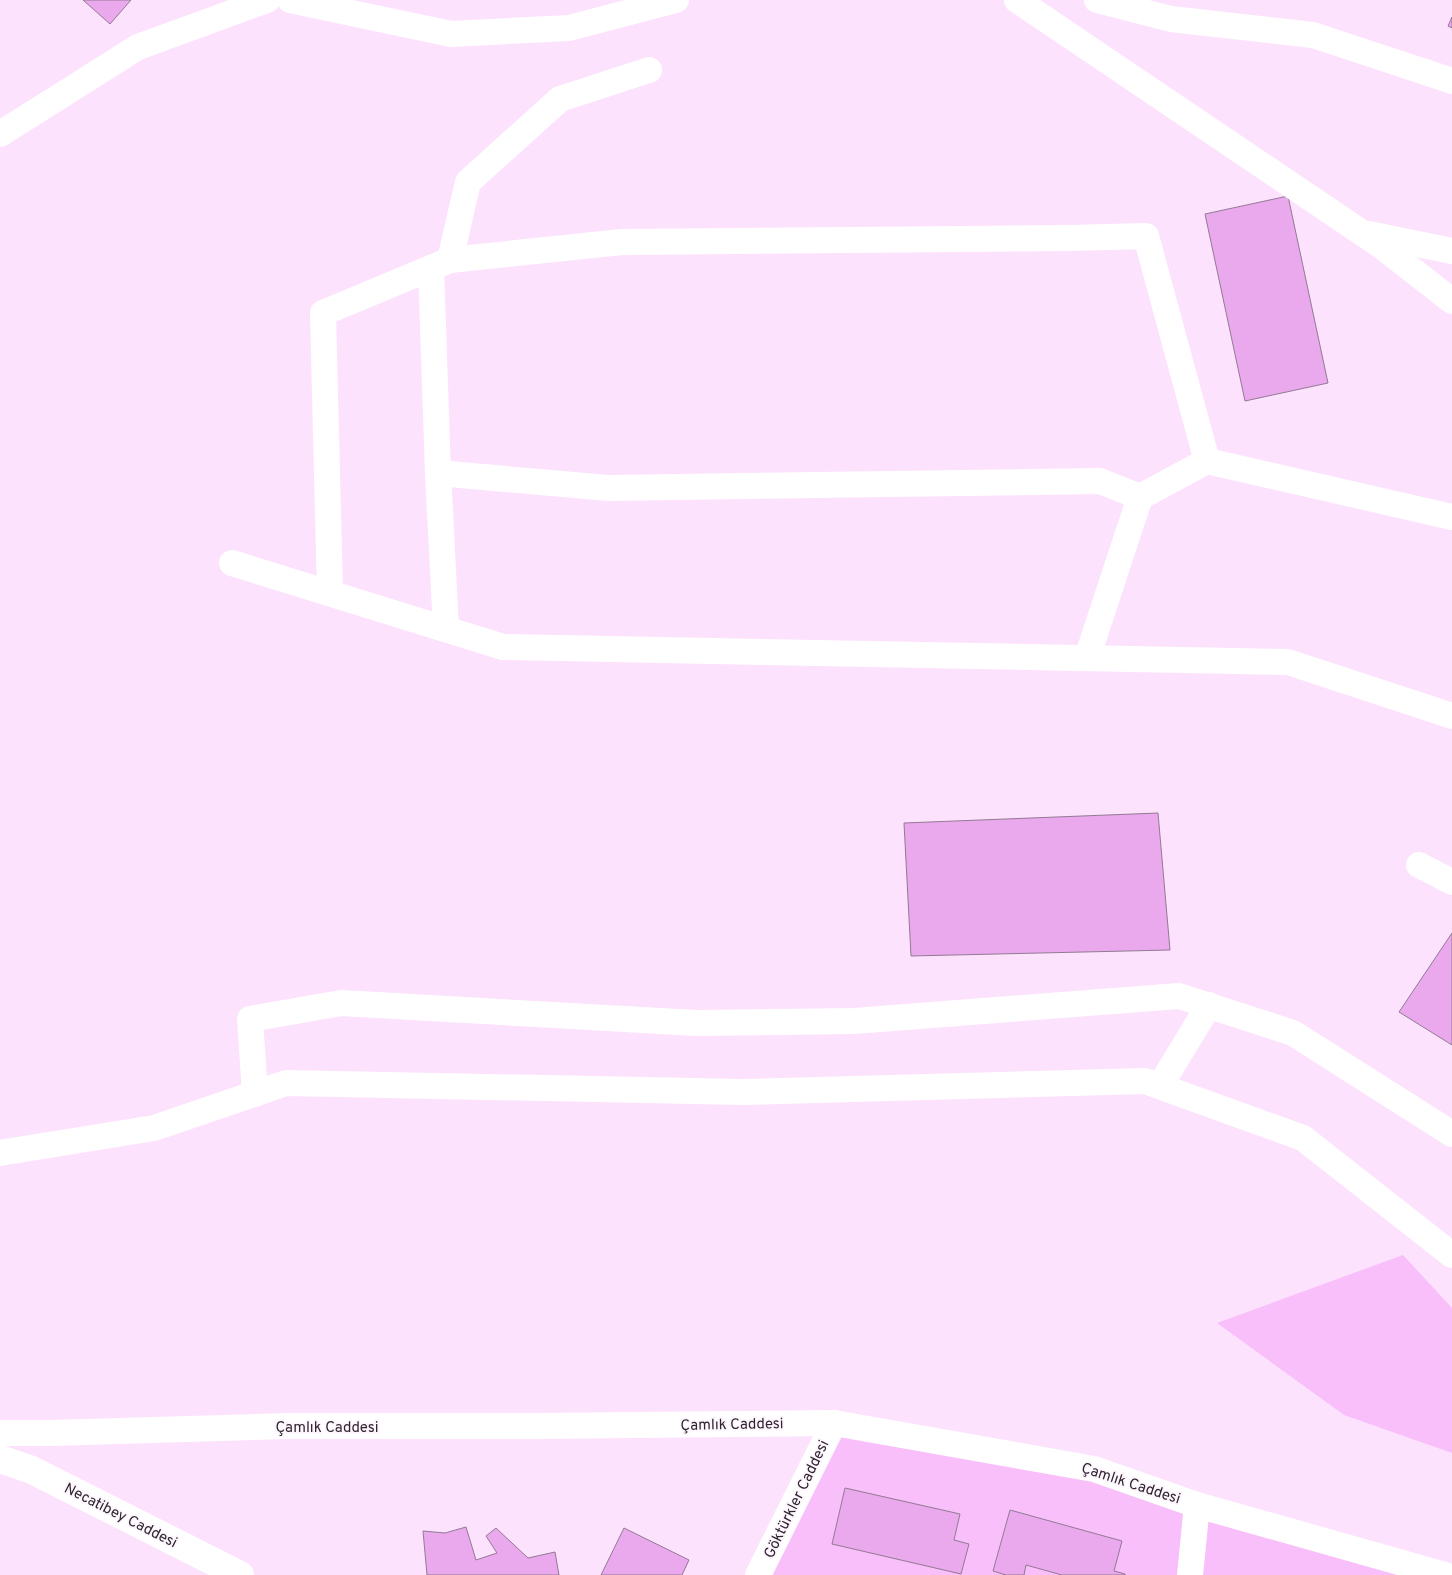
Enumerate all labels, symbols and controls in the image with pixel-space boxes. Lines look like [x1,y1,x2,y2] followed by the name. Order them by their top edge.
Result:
[680,1415,784,1436] street label: Çamlık Caddesi
[275,1419,379,1438] street label: Çamlık Caddesi
[760,1437,834,1562] street label: Göktürkler Caddesi
[1079,1459,1183,1509] street label: Çamlık Caddesi
[61,1480,180,1553] street label: Necatibey Caddesi

